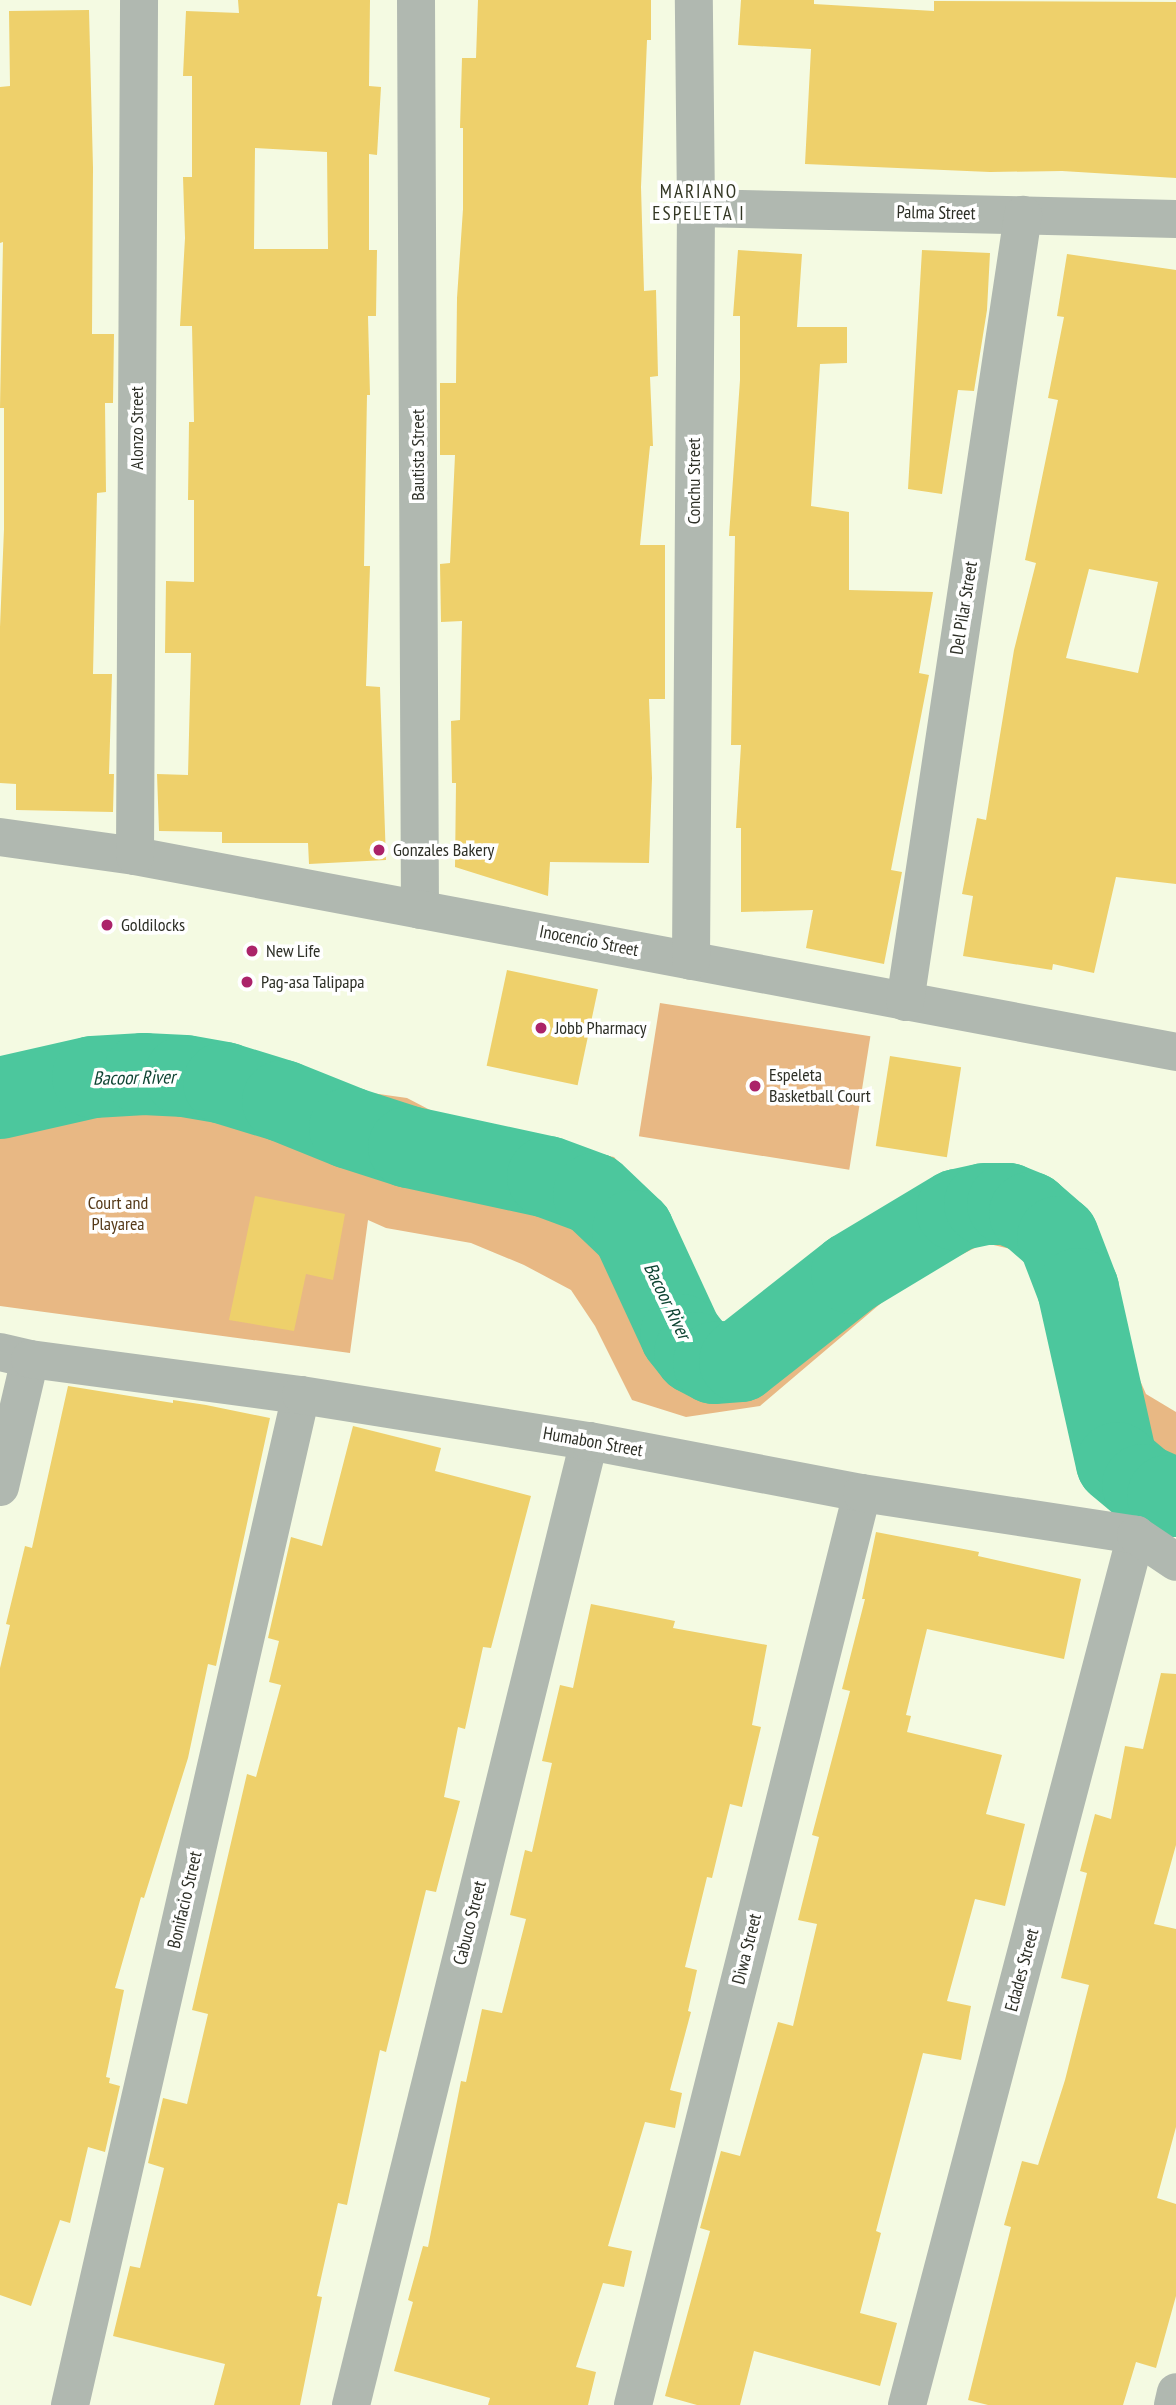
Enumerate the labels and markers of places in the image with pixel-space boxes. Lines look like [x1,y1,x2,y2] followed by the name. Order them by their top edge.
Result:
[393,839,494,861] place label: Gonzales Bakery
[371,842,387,858] marker: Gonzales Bakery
[121,914,185,936] place label: Goldilocks
[99,917,115,933] marker: Goldilocks
[266,940,321,962] place label: New Life
[244,943,260,959] marker: New Life
[261,971,365,993] place label: Pag-asa Talipapa
[239,974,255,990] marker: Pag-asa Talipapa
[555,1017,647,1039] place label: Jobb Pharmacy
[533,1020,549,1036] marker: Jobb Pharmacy
[769,1065,871,1108] place label: Espeleta Basketball Court
[747,1078,763,1094] marker: Espeleta Basketball Court

